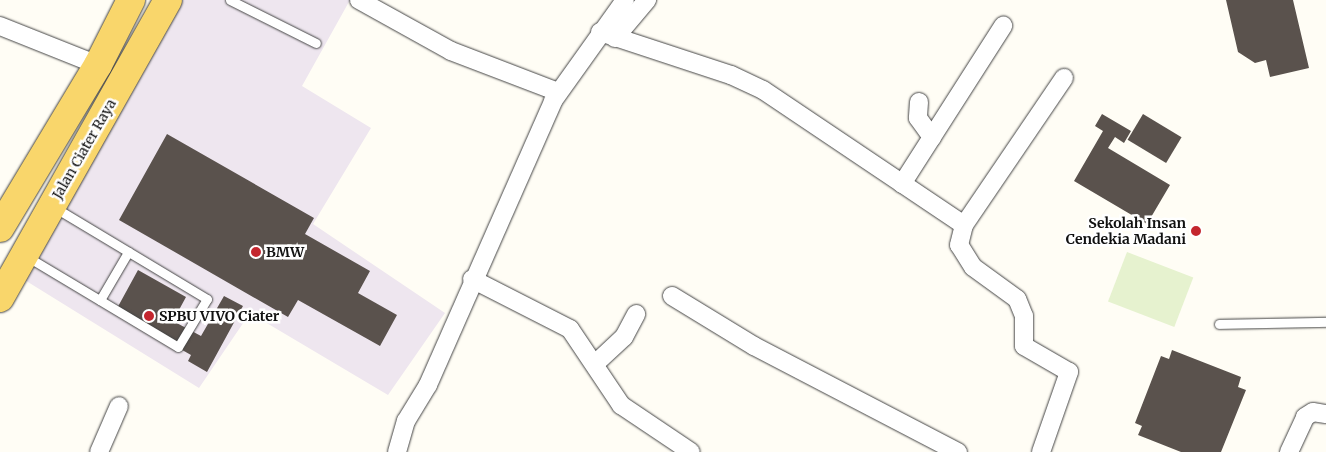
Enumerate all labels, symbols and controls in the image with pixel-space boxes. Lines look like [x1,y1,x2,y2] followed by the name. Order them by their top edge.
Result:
[49,96,119,202] street label: Jalan Ciater Raya
[1066,215,1186,248] place label: Sekolah Insan Cendekia Madani
[1190,225,1202,237] marker: Sekolah Insan Cendekia Madani
[266,244,304,260] place label: BMW
[250,246,262,258] marker: BMW
[159,308,279,324] place label: SPBU VIVO Ciater
[143,310,155,322] marker: SPBU VIVO Ciater

